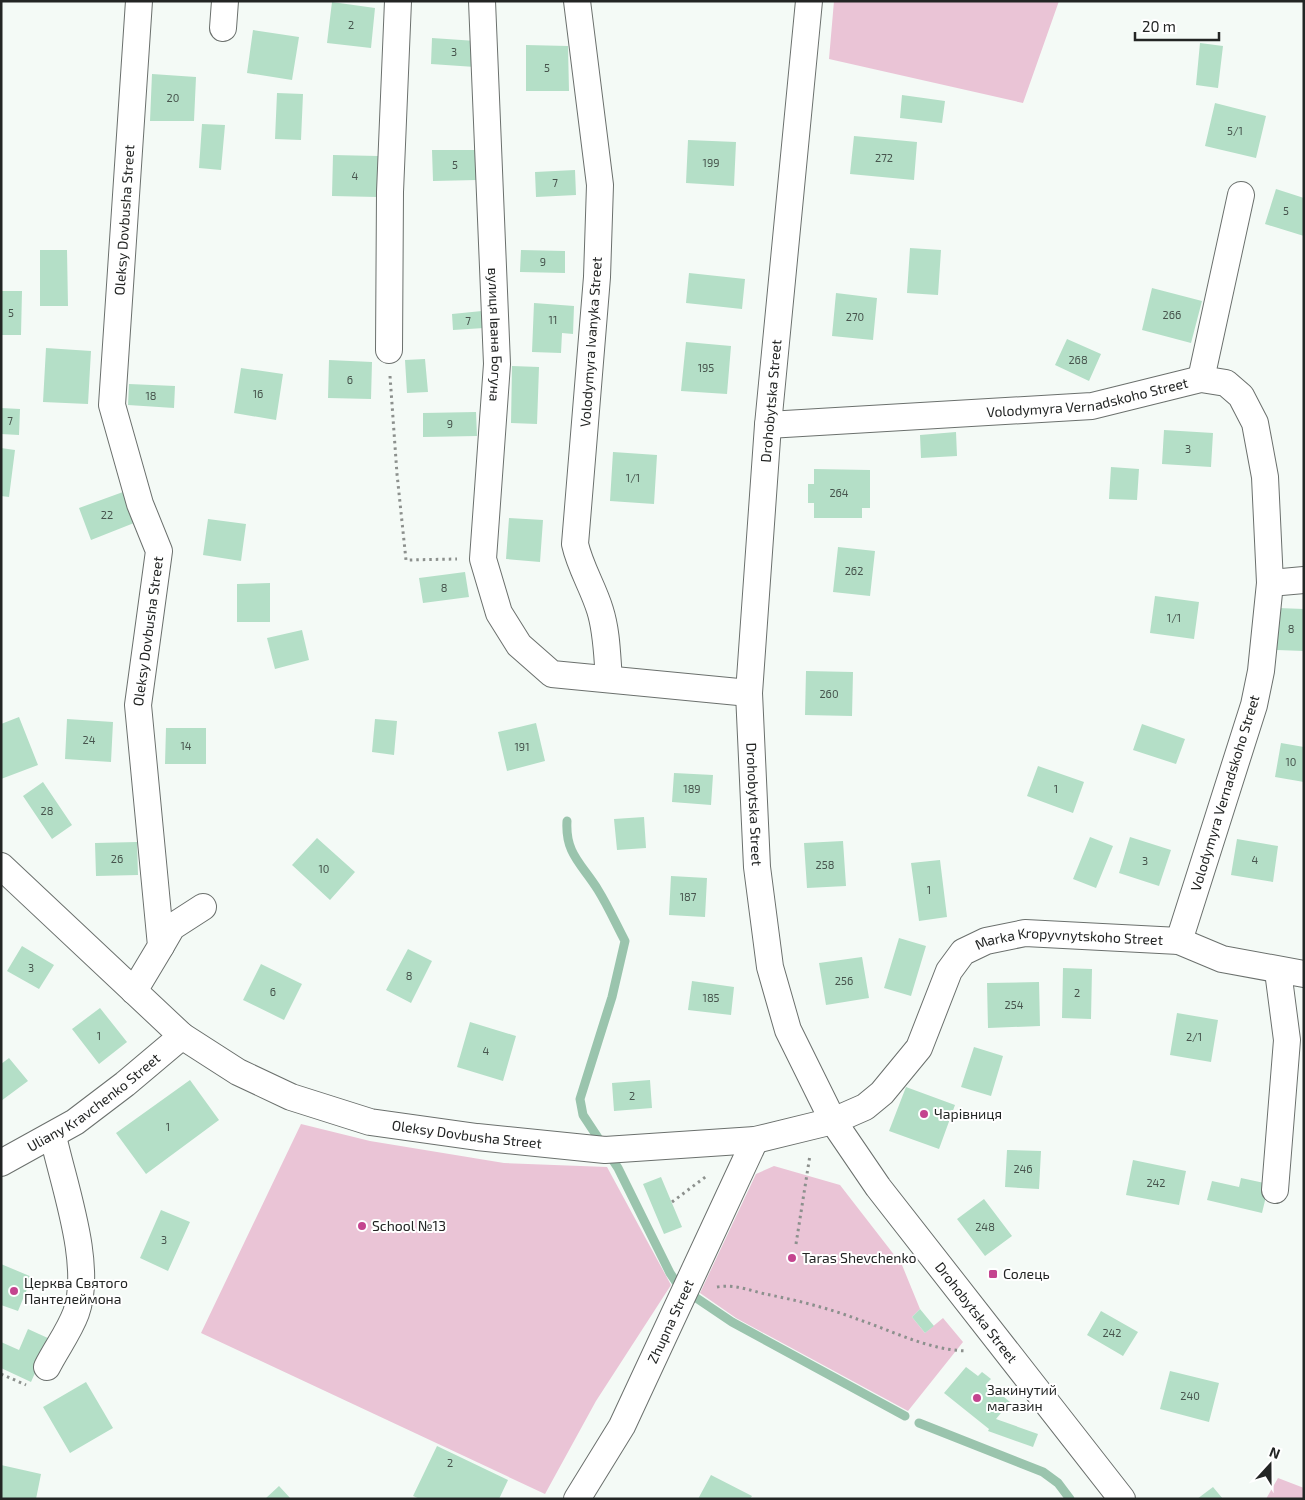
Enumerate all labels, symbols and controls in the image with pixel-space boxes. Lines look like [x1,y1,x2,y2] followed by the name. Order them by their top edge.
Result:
[1135,10,1219,42] scale bar
[1142,17,1176,35] text: 20 m
[348,18,354,31] house number: 2
[451,45,457,58] house number: 3
[544,61,550,74] house number: 5
[167,91,179,104] house number: 20
[1227,124,1243,137] house number: 5/1
[110,144,137,296] street label: Oleksy Dovbusha Street
[875,151,893,164] house number: 272
[703,156,719,169] house number: 199
[452,158,458,171] house number: 5
[352,169,359,182] house number: 4
[552,176,558,189] house number: 7
[1283,204,1289,217] house number: 5
[540,255,546,268] house number: 9
[576,256,605,428] street label: Volodymyra Ivanyka Street
[485,267,506,402] street label: вулиця Івана Богуна
[8,306,14,319] house number: 5
[1163,308,1181,321] house number: 266
[846,310,864,323] house number: 270
[549,313,557,326] house number: 11
[465,314,471,327] house number: 7
[757,339,784,463] street label: Drohobytska Street
[1068,353,1088,366] house number: 268
[698,361,714,374] house number: 195
[347,373,353,386] house number: 6
[986,374,1190,420] street label: Volodymyra Vernadskoho Street
[253,387,263,400] house number: 16
[145,389,157,402] house number: 18
[7,414,13,427] house number: 7
[447,417,453,430] house number: 9
[1185,442,1191,455] house number: 3
[626,471,640,484] house number: 1/1
[829,486,849,499] house number: 264
[101,508,113,521] house number: 22
[129,555,166,707] street label: Oleksy Dovbusha Street
[845,564,863,577] house number: 262
[441,581,447,594] house number: 8
[1167,611,1181,624] house number: 1/1
[1288,622,1294,635] house number: 8
[819,687,839,700] house number: 260
[1187,693,1263,893] street label: Volodymyra Vernadskoho Street
[83,733,96,746] house number: 24
[180,739,192,752] house number: 14
[514,740,530,753] house number: 191
[743,742,766,866] street label: Drohobytska Street
[1285,755,1297,768] house number: 10
[683,782,701,795] house number: 189
[1054,782,1058,795] house number: 1
[41,804,53,817] house number: 28
[111,852,123,865] house number: 26
[1252,853,1259,866] house number: 4
[1142,854,1148,867] house number: 3
[816,858,834,871] house number: 258
[318,862,330,875] house number: 10
[927,883,931,896] house number: 1
[680,890,697,903] house number: 187
[972,924,1163,953] street label: Marka Kropyvnytskoho Street
[28,961,34,974] house number: 3
[406,969,412,982] house number: 8
[835,974,853,987] house number: 256
[270,985,276,998] house number: 6
[1074,986,1080,999] house number: 2
[703,991,720,1004] house number: 185
[1005,998,1024,1011] house number: 254
[97,1029,101,1042] house number: 1
[1186,1030,1202,1043] house number: 2/1
[483,1044,490,1057] house number: 4
[24,1049,163,1155] street label: Uliany Kravchenko Street
[629,1089,635,1102] house number: 2
[934,1105,1002,1122] place label: Чарівниця
[918,1108,930,1120] marker: Чарівниця
[391,1116,543,1152] street label: Oleksy Dovbusha Street
[166,1120,170,1133] house number: 1
[1013,1162,1033,1175] house number: 246
[1146,1176,1166,1189] house number: 242
[372,1217,446,1234] place label: School №13
[356,1220,368,1232] marker: School №13
[975,1220,995,1233] house number: 248
[161,1233,167,1246] house number: 3
[802,1249,916,1266] place label: Taras Shevchenko
[786,1252,798,1264] marker: Taras Shevchenko
[932,1258,1021,1366] street label: Drohobytska Street
[1003,1265,1050,1282] place label: Солець
[987,1268,999,1280] marker: Солець
[24,1274,128,1307] place label: Церква Святого Пантелеймона
[643,1277,697,1366] street label: Zhupna Street
[8,1285,20,1297] marker: Церква Святого Пантелеймона
[1102,1326,1122,1339] house number: 242
[987,1381,1057,1414] place label: Закинутий магазин
[1180,1389,1200,1402] house number: 240
[971,1392,983,1404] marker: Закинутий магазин
[1245,1440,1295,1490] north arrow
[1267,1443,1283,1462] text: N
[447,1456,453,1469] house number: 2

